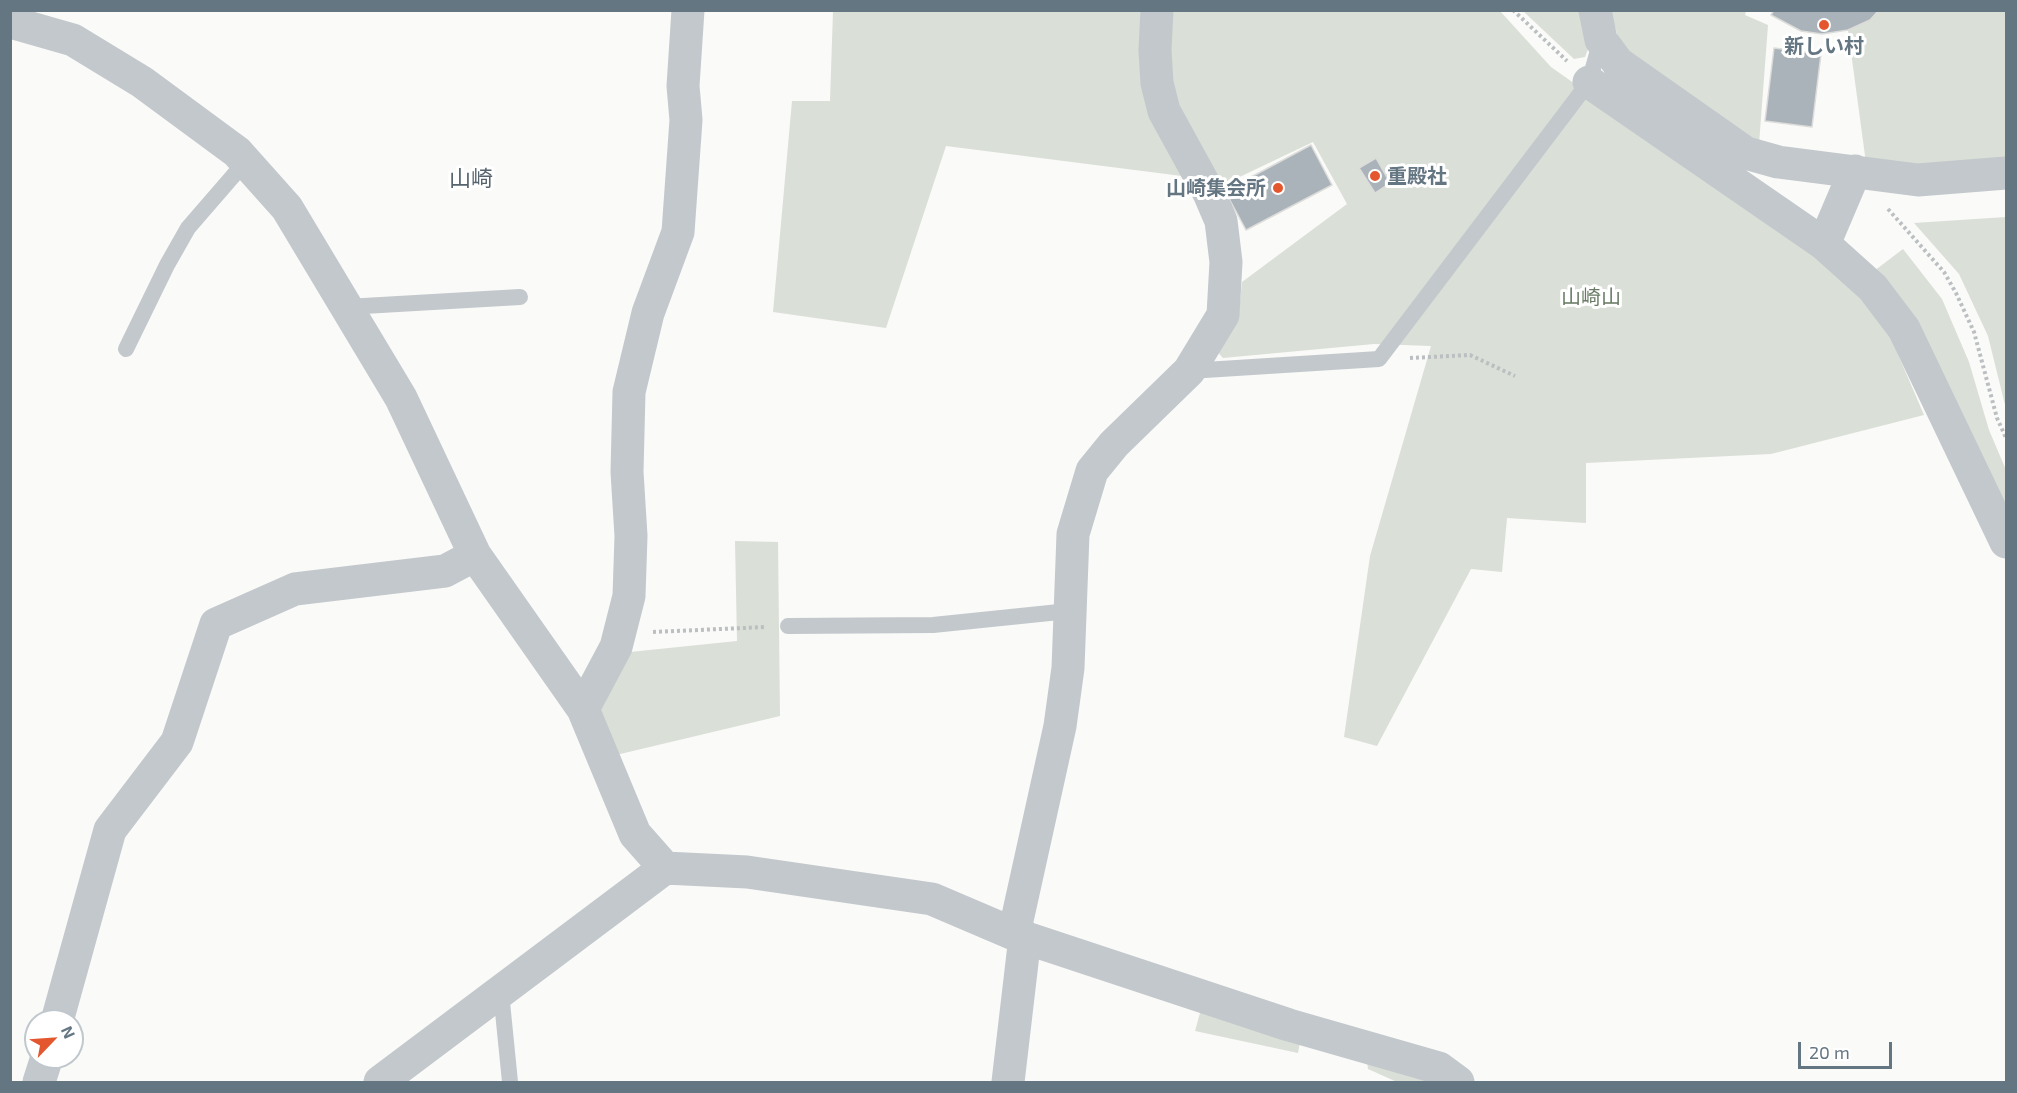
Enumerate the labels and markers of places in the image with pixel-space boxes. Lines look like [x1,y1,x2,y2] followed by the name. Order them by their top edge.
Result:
[1817,18,1831,32] marker: 新しい村
[1784,34,1864,58] place label: 新しい村
[1387,164,1447,188] place label: 重殿社
[1368,169,1382,183] marker: 重殿社
[1166,176,1266,200] place label: 山崎集会所
[1271,181,1285,195] marker: 山崎集会所

